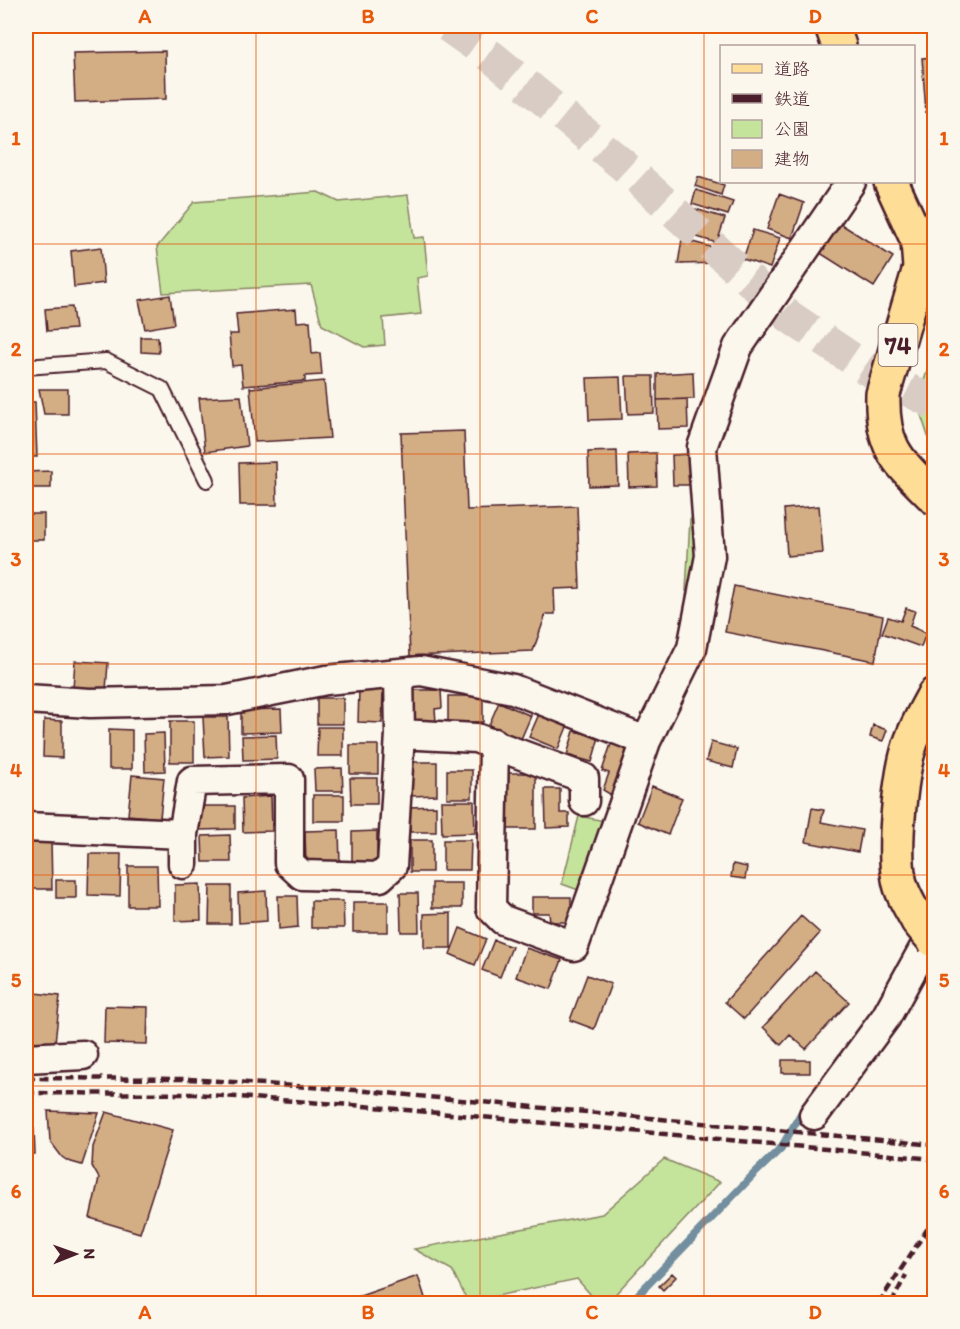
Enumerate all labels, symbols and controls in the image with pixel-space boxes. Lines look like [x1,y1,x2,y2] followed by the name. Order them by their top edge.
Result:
[138,4,152,28] text: A
[362,4,375,28] text: B
[586,4,599,28] text: C
[808,4,822,28] text: D
[720,45,915,183] legend
[774,58,810,80] text: 道路
[774,88,810,110] text: 鉄道
[774,118,810,140] text: 公園
[11,126,21,150] text: 1
[939,126,949,150] text: 1
[774,148,810,170] text: 建物
[878,324,918,366] road number: 74
[11,337,22,361] text: 2
[939,337,950,361] text: 2
[11,547,22,571] text: 3
[939,547,950,571] text: 3
[10,758,22,782] text: 4
[938,758,950,782] text: 4
[11,968,22,992] text: 5
[939,968,950,992] text: 5
[11,1179,22,1203] text: 6
[939,1179,950,1203] text: 6
[45,1224,105,1284] north arrow
[80,1248,99,1259] text: N
[138,1300,152,1324] text: A
[362,1300,375,1324] text: B
[586,1300,599,1324] text: C
[808,1300,822,1324] text: D

